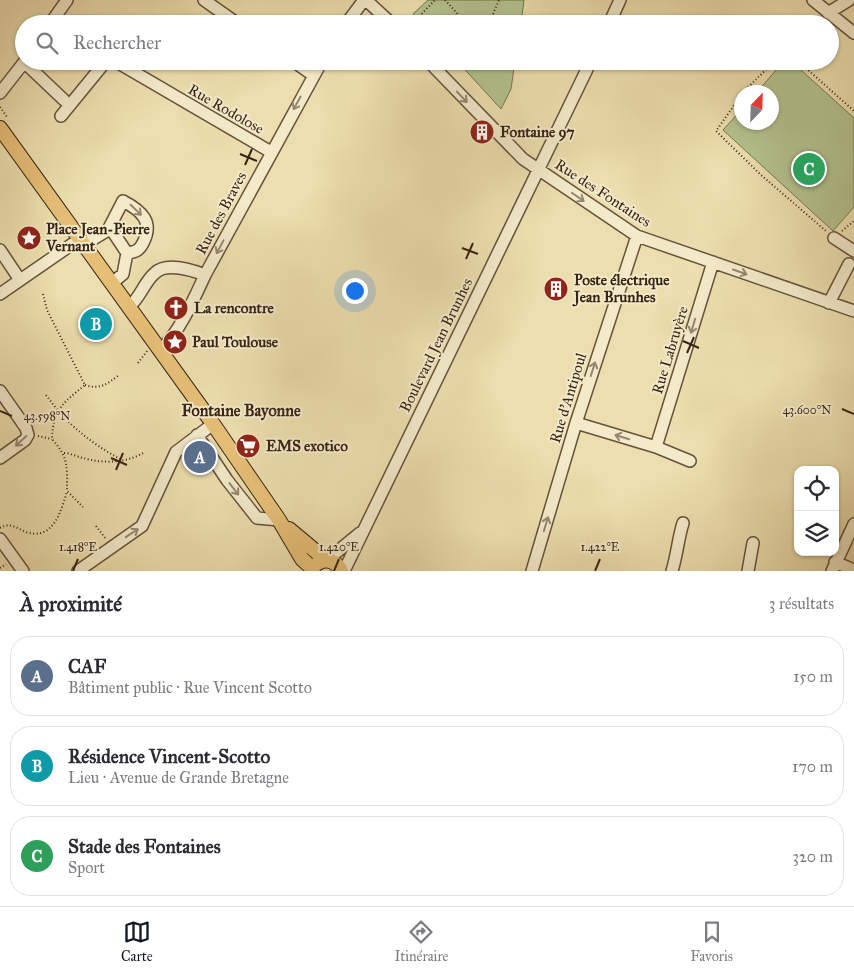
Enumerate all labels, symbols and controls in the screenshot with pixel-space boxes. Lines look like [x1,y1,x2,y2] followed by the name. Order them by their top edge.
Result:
[15,15,839,70] search box
[33,29,61,57] icon: search
[73,31,161,54] text: Rechercher
[185,80,267,138] street label: Rue Rodolose
[734,85,779,130] north arrow
[456,90,468,103] one-way arrow
[292,96,302,111] one-way arrow
[469,119,495,145] building icon: Fontaine 97
[500,123,575,142] place label: Fontaine 97
[793,150,825,188] pin: C
[551,155,655,231] street label: Rue des Fontaines
[192,169,250,257] street label: Rue des Braves
[571,192,585,202] one-way arrow
[130,204,142,216] one-way arrow
[45,220,150,255] place label: Place Jean-Pierre Vernant
[16,225,42,251] place icon: Place Jean-Pierre Vernant
[215,239,225,254] one-way arrow
[732,268,748,277] one-way arrow
[572,271,670,307] place label: Poste électrique Jean Brunhes
[396,275,477,415] street label: Boulevard Jean Brunhes
[543,276,569,302] building icon: Poste électrique Jean Brunhes
[342,278,368,304] your location
[163,295,189,321] church icon: La rencontre
[194,299,274,317] place label: La rencontre
[648,304,692,396] street label: Rue Labruyère
[80,305,112,343] pin: B
[688,317,698,333] one-way arrow
[162,329,188,355] place icon: Paul Toulouse
[192,333,279,351] place label: Paul Toulouse
[546,350,591,445] street label: Rue d'Antipoul
[589,361,599,377] one-way arrow
[181,401,301,421] district label: Fontaine Bayonne
[783,403,831,417] text: 43.600°N
[24,409,70,423] text: 43.598°N
[614,431,630,441] one-way arrow
[235,433,261,459] supermarket icon: EMS exotico
[15,435,28,447] one-way arrow
[266,437,348,455] place label: EMS exotico
[184,438,216,476] pin: A
[794,466,839,556] map controls
[794,466,839,511] button: locate
[229,482,239,496] one-way arrow
[794,511,839,556] button: layers
[541,517,551,533] one-way arrow
[125,528,139,538] one-way arrow
[59,540,97,554] text: 1.418°E
[319,540,359,554] text: 1.420°E
[581,540,620,554] text: 1.422°E
[20,591,122,617] text: À proximité
[769,594,834,613] text: 3 résultats
[68,655,106,678] text: CAF
[32,667,42,686] text: A
[793,667,833,686] text: 150 m
[68,678,312,697] text: Bâtiment public · Rue Vincent Scotto
[68,745,270,768] text: Résidence Vincent-Scotto
[32,757,42,776] text: B
[792,757,833,776] text: 170 m
[68,768,289,787] text: Lieu · Avenue de Grande Bretagne
[68,835,221,858] text: Stade des Fontaines
[32,847,42,866] text: C
[793,847,833,866] text: 320 m
[68,858,105,877] text: Sport
[121,918,153,965] tab: Carte
[395,918,448,965] tab: Itinéraire
[690,918,733,965] tab: Favoris

